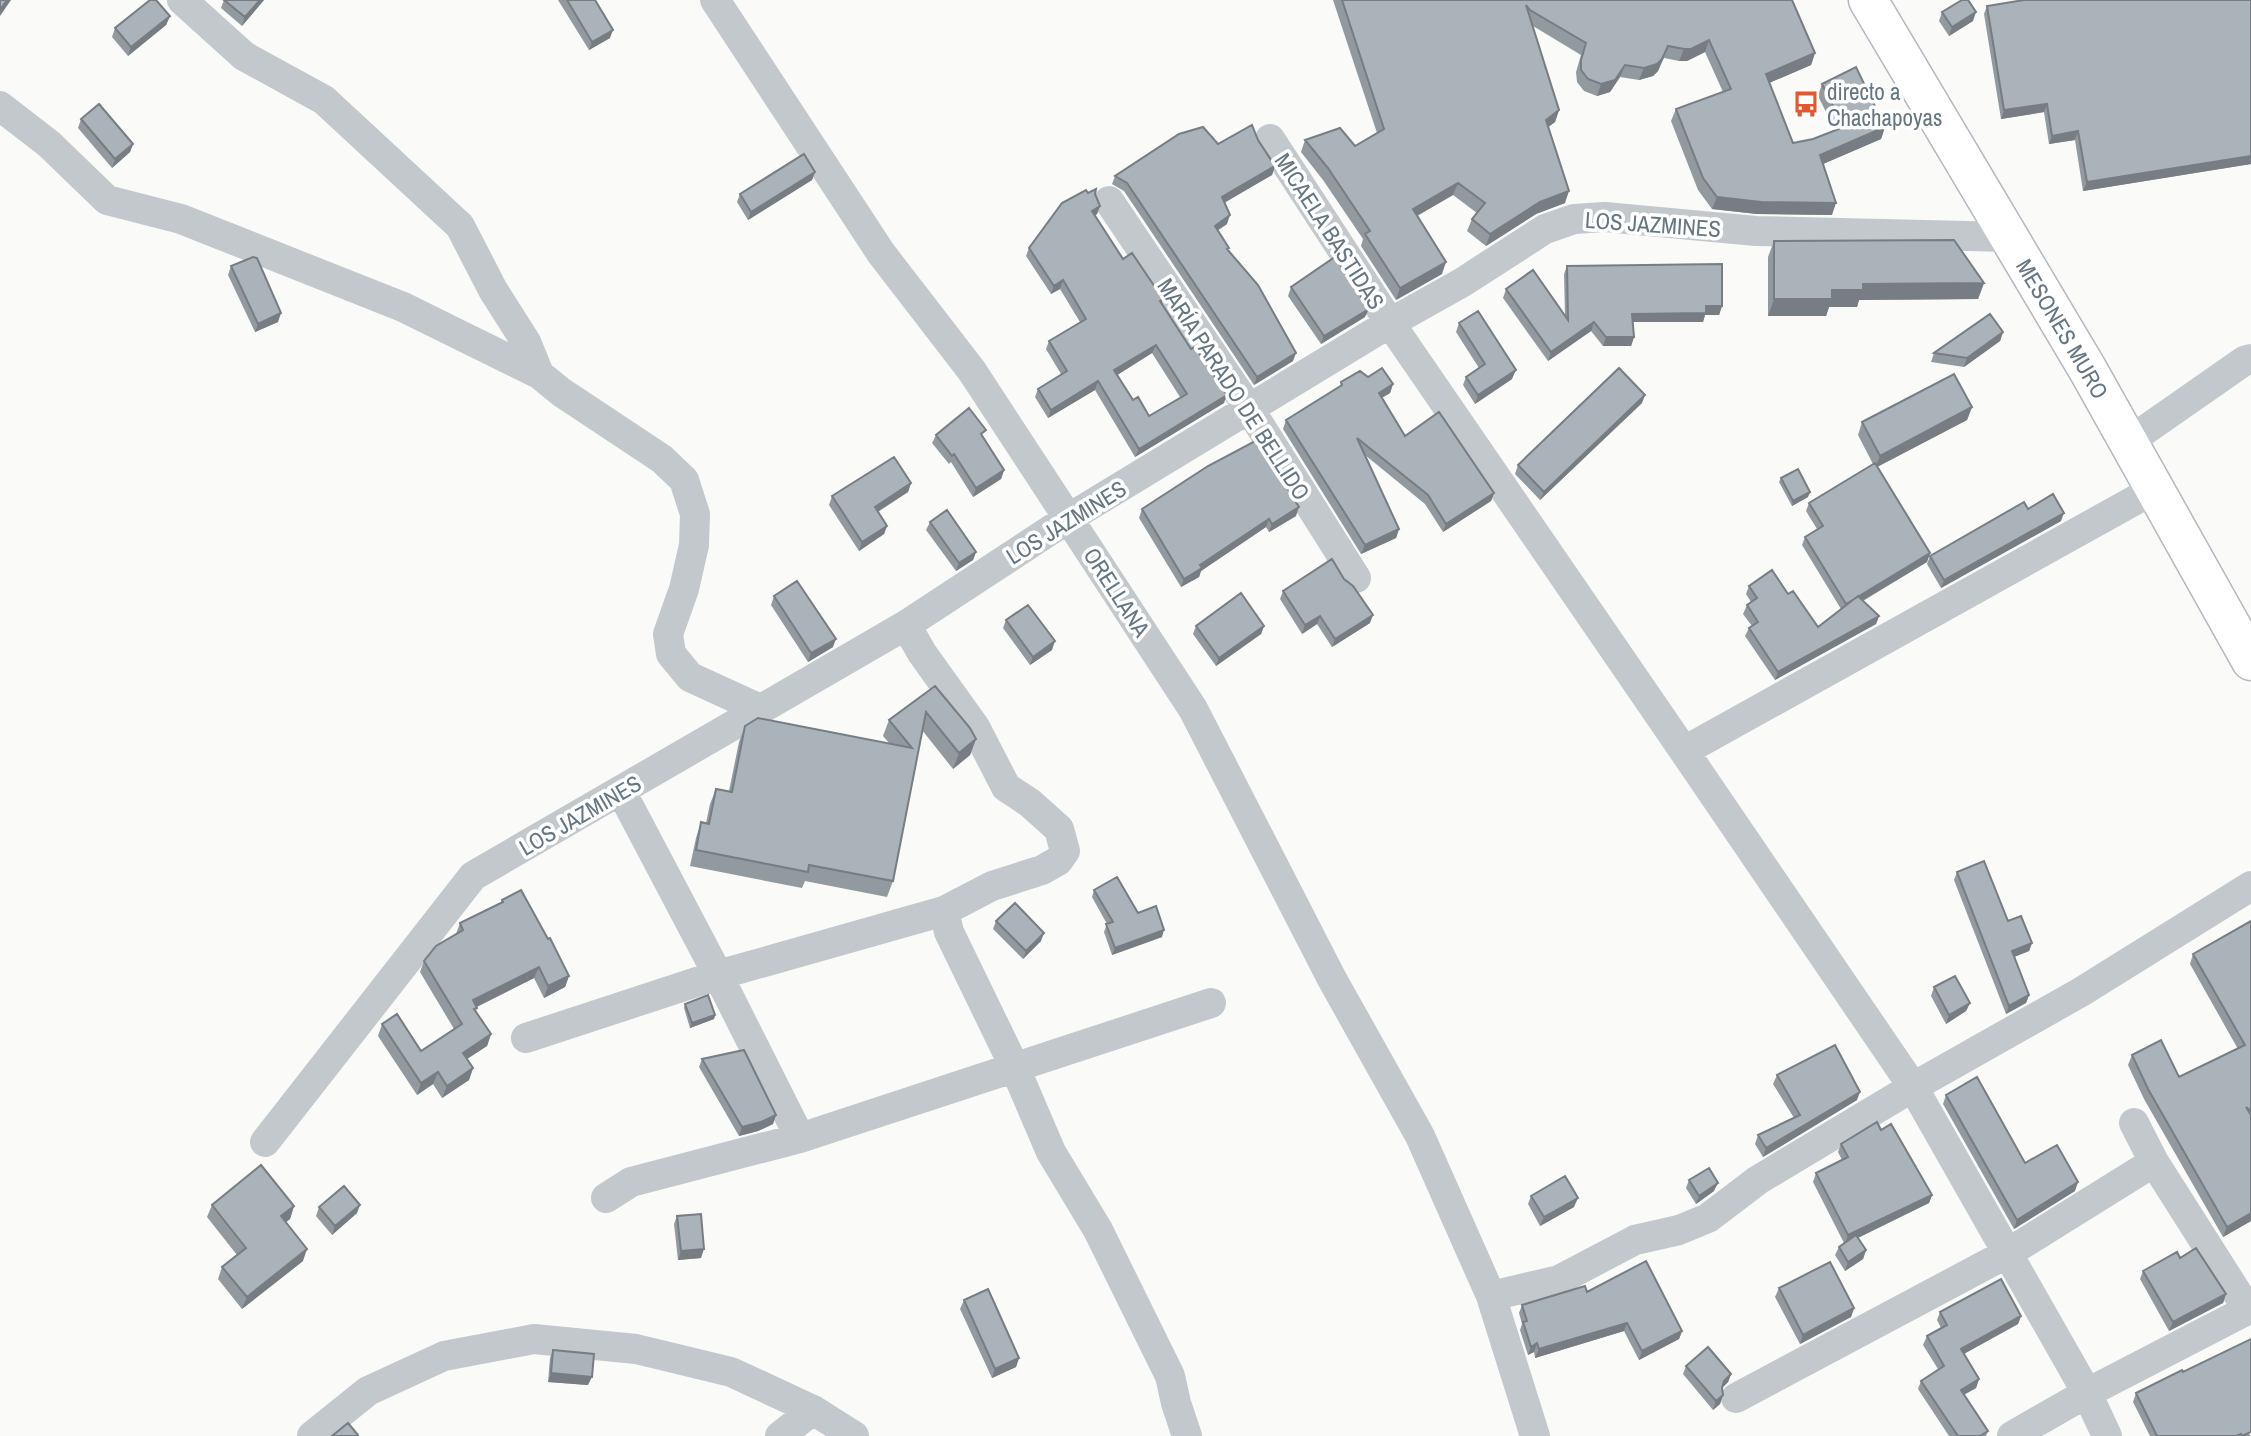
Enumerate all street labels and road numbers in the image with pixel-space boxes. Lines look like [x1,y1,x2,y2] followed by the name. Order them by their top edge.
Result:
[1268,147,1392,315] street label: MICAELA BASTIDAS
[1584,204,1722,244] street label: LOS JAZMINES
[2010,253,2116,404] street label: MESONES MURO
[1151,272,1317,506] street label: MARÍA PARADO DE BELLIDO
[1000,473,1132,571] street label: LOS JAZMINES
[1077,541,1158,643] street label: ORELLANA
[513,768,647,862] street label: LOS JAZMINES

